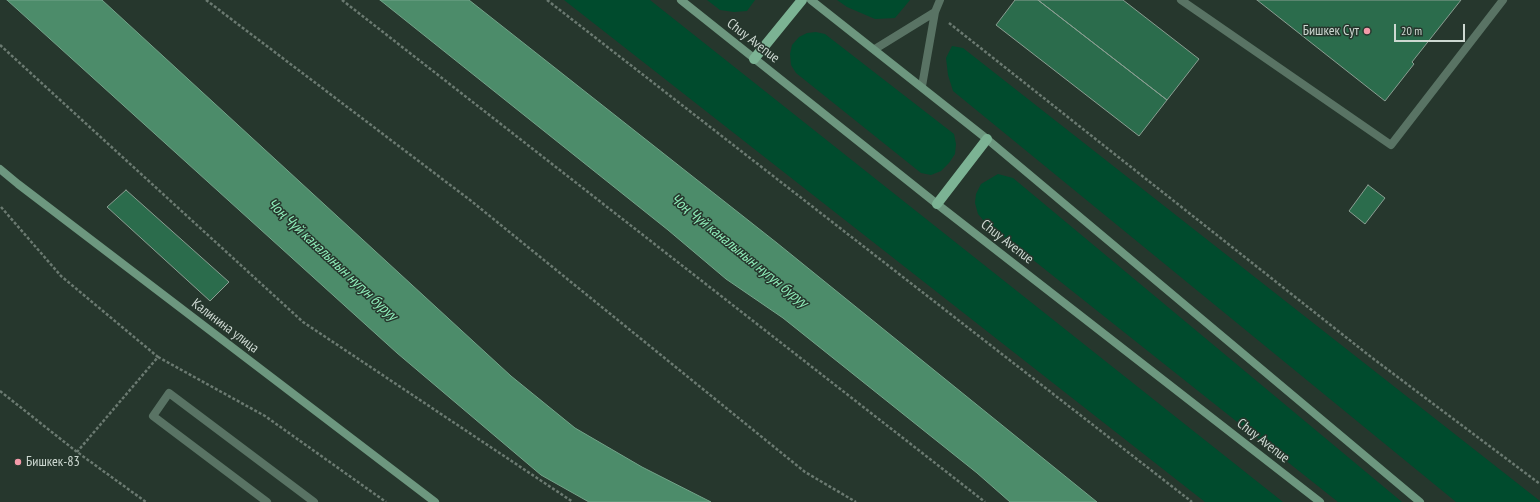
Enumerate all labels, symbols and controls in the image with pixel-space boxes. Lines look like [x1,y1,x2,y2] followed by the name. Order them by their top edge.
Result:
[723,15,783,67] street label: Chuy Avenue
[1396,16,1467,42] scale bar
[1303,23,1359,39] place label: Бишкек Сут
[1401,23,1422,38] text: 20 m
[1362,26,1372,36] marker: Бишкек Сут
[667,190,811,312] water label: Чоң Чүй каналынын нугун буруу
[263,195,401,325] water label: Чоң Чүй каналынын нугун буруу
[977,216,1037,268] street label: Chuy Avenue
[188,295,262,357] street label: Калинина улица
[1233,415,1293,467] street label: Chuy Avenue
[26,454,80,470] place label: Бишкек-83
[13,457,23,467] marker: Бишкек-83

